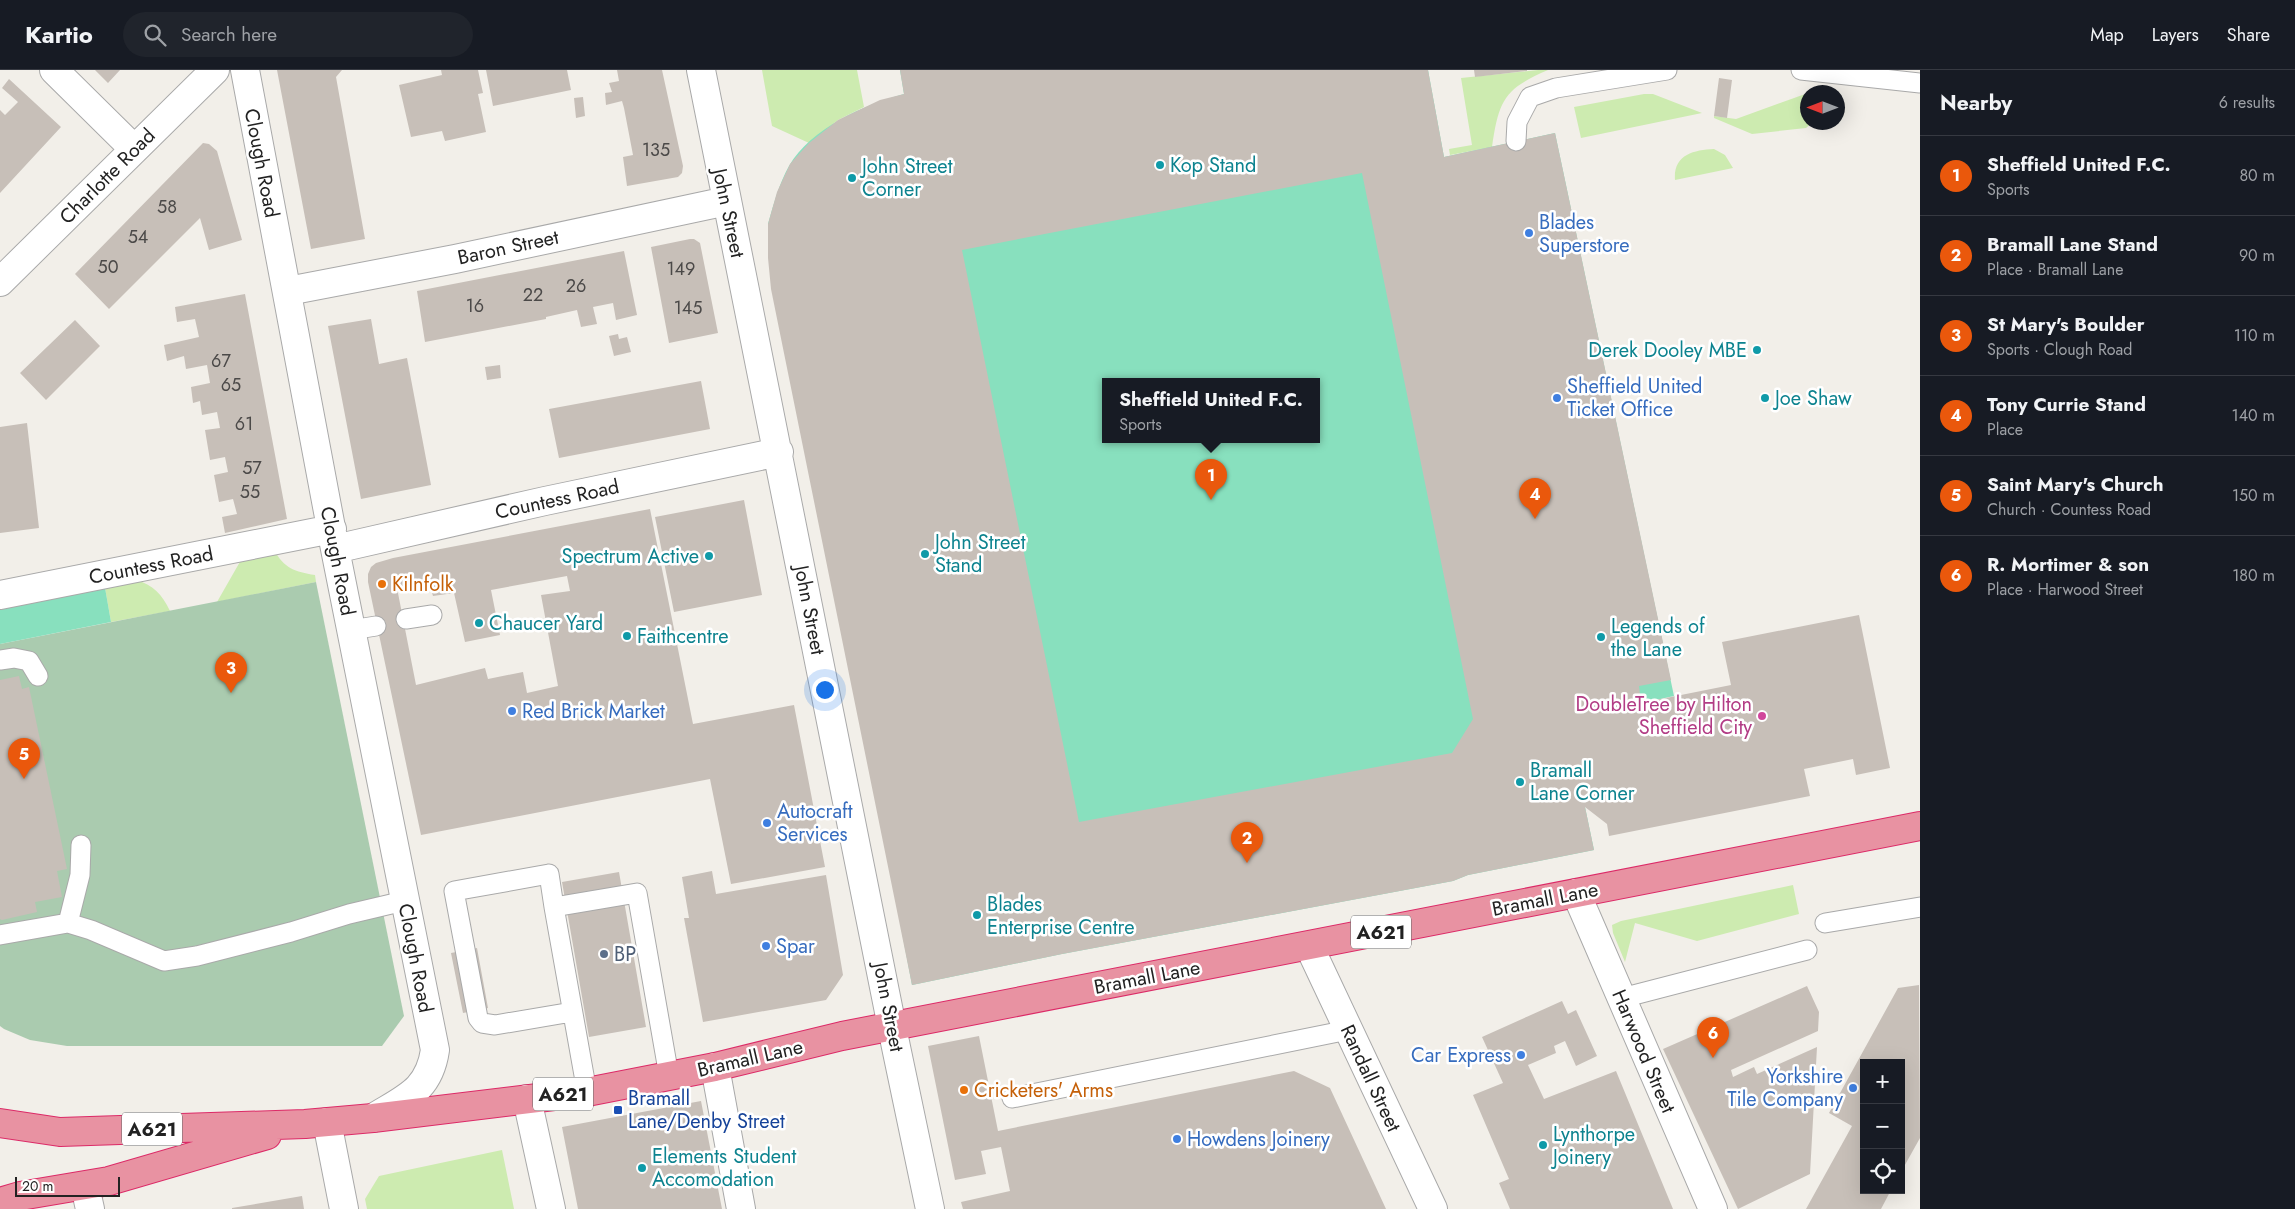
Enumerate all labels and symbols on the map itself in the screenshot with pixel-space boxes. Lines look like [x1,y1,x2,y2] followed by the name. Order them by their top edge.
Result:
[1800,85,1845,130] north arrow
[237,106,286,220] street label: Clough Road
[53,122,162,231] street label: Charlotte Road
[642,137,670,163] house number: 135
[1170,151,1256,180] place label: Kop Stand
[859,152,953,204] place label: John Street Corner
[1154,159,1166,171] marker: Kop Stand
[704,163,752,261] street label: John Street
[846,172,858,184] marker: John Street Corner
[157,194,177,220] house number: 58
[1539,208,1630,260] place label: Blades Superstore
[455,223,561,272] street label: Baron Street
[128,224,148,250] house number: 54
[1523,227,1535,239] marker: Blades Superstore
[98,254,119,280] house number: 50
[667,256,695,282] house number: 149
[566,273,586,299] house number: 26
[523,282,543,308] house number: 22
[466,293,484,319] house number: 16
[674,295,702,321] house number: 145
[1588,336,1747,365] place label: Derek Dooley MBE
[1751,344,1763,356] marker: Derek Dooley MBE
[211,348,231,374] house number: 67
[221,372,241,398] house number: 65
[1567,372,1702,424] place label: Sheffield United Ticket Office
[1772,384,1852,413] place label: Joe Shaw
[1551,392,1563,404] marker: Sheffield United Ticket Office
[1759,392,1771,404] marker: Joe Shaw
[235,411,253,437] house number: 61
[242,455,262,481] house number: 57
[1195,459,1227,500] pin: 1
[492,472,622,527] street label: Countess Road
[1519,478,1551,519] pin: 4
[240,479,260,505] house number: 55
[313,504,362,618] street label: Clough Road
[932,528,1026,580] place label: John Street Stand
[86,539,216,592] street label: Countess Road
[561,542,699,571] place label: Spectrum Active
[919,548,931,560] marker: John Street Stand
[703,550,715,562] marker: Spectrum Active
[786,560,832,657] street label: John Street
[392,570,454,599] place label: Kilnfolk
[376,578,388,590] marker: Kilnfolk
[489,609,603,638] place label: Chaucer Yard
[1611,612,1706,664] place label: Legends of the Lane
[473,617,485,629] marker: Chaucer Yard
[637,622,729,651] place label: Faithcentre
[621,630,633,642] marker: Faithcentre
[1595,631,1607,643] marker: Legends of the Lane
[215,652,247,693] pin: 3
[812,677,838,703] your location
[1576,690,1752,742] place label: DoubleTree by Hilton Sheffield City
[522,697,665,726] place label: Red Brick Market
[506,705,518,717] marker: Red Brick Market
[1756,710,1768,722] marker: DoubleTree by Hilton Sheffield City
[8,738,40,779] pin: 5
[1530,756,1635,808] place label: Bramall Lane Corner
[1514,776,1526,788] marker: Bramall Lane Corner
[777,797,853,849] place label: Autocraft Services
[761,817,773,829] marker: Autocraft Services
[1231,822,1263,863] pin: 2
[1490,875,1601,924] street label: Bramall Lane
[987,890,1134,942] place label: Blades Enterprise Centre
[391,901,440,1015] street label: Clough Road
[971,909,983,921] marker: Blades Enterprise Centre
[1351,916,1411,949] road number: A621
[776,932,815,961] place label: Spar
[614,940,636,969] place label: BP
[760,940,772,952] marker: Spar
[598,948,610,960] marker: BP
[1092,953,1203,1002] street label: Bramall Lane
[865,957,911,1054] street label: John Street
[1604,985,1683,1118] street label: Harwood Street
[1697,1017,1729,1058] pin: 6
[1333,1020,1408,1137] street label: Randall Street
[694,1032,806,1085] street label: Bramall Lane
[1411,1041,1511,1070] place label: Car Express
[1515,1049,1527,1061] marker: Car Express
[1727,1062,1843,1114] place label: Yorkshire Tile Company
[974,1076,1113,1105] place label: Cricketers' Arms
[533,1078,593,1110] road number: A621
[1847,1082,1859,1094] marker: Yorkshire Tile Company
[628,1084,785,1136] place label: Bramall Lane/Denby Street
[958,1084,970,1096] marker: Cricketers' Arms
[612,1104,624,1116] marker: Bramall Lane/Denby Street
[122,1112,182,1146] road number: A621
[1550,1120,1635,1172] place label: Lynthorpe Joinery
[1187,1125,1330,1154] place label: Howdens Joinery
[1171,1133,1183,1145] marker: Howdens Joinery
[1537,1139,1549,1151] marker: Lynthorpe Joinery
[652,1142,797,1194] place label: Elements Student Accomodation
[636,1162,648,1174] marker: Elements Student Accomodation
[15,1174,120,1197] scale bar

